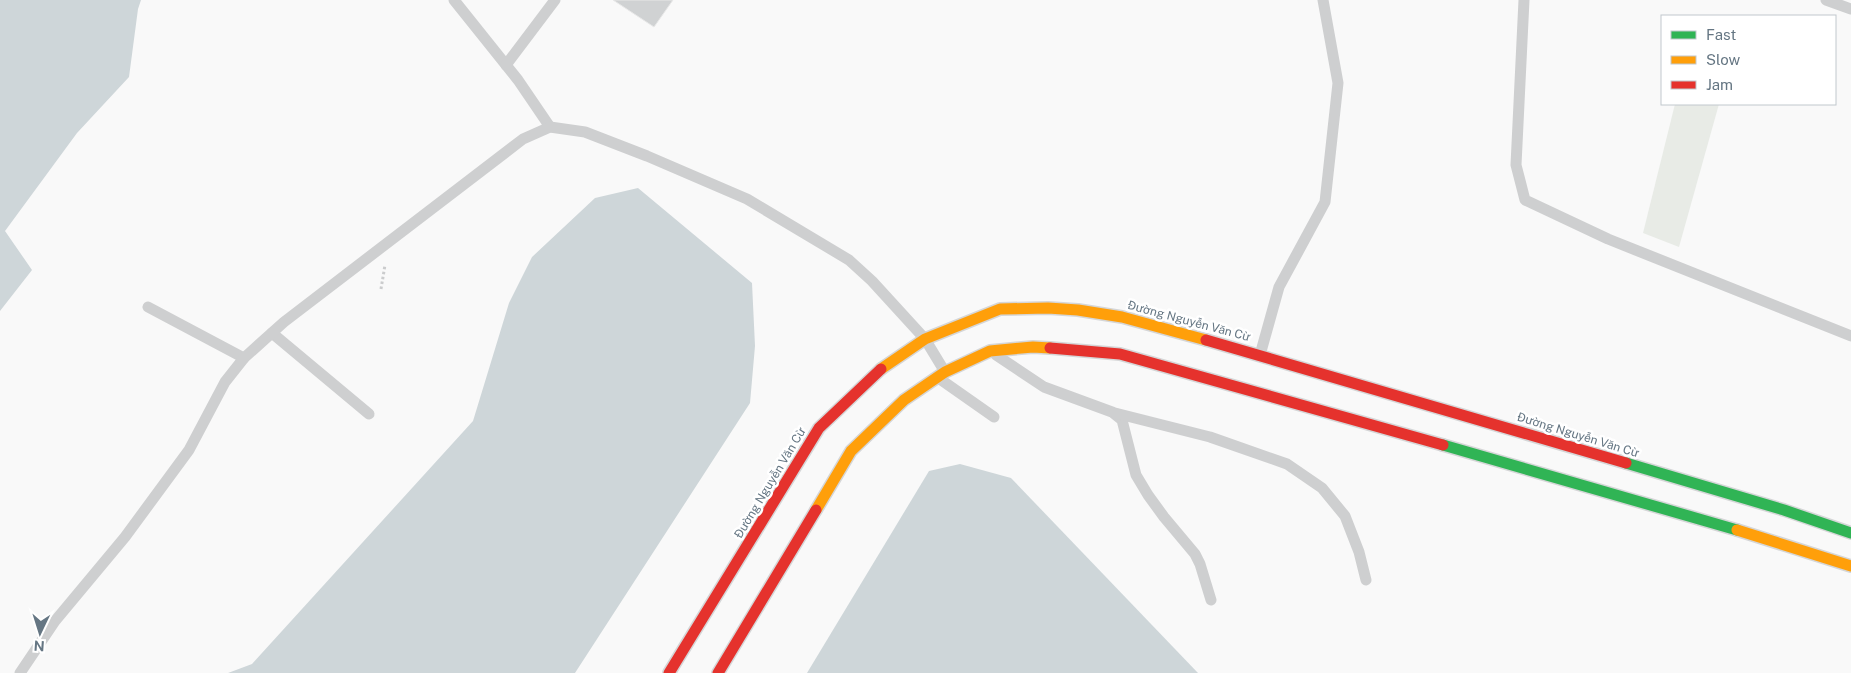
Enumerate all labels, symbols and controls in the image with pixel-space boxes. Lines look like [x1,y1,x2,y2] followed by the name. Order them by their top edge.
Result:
[1661,15,1836,105] legend
[1706,26,1736,43] text: Fast
[1706,51,1741,68] text: Slow
[1706,76,1733,93] text: Jam
[1126,298,1252,344] street label: Đường Nguyễn Văn Cừ
[1515,410,1641,460] street label: Đường Nguyễn Văn Cừ
[731,425,809,541] street label: Đường Nguyễn Văn Cừ
[15,608,65,658] north arrow
[33,638,45,654] text: N

